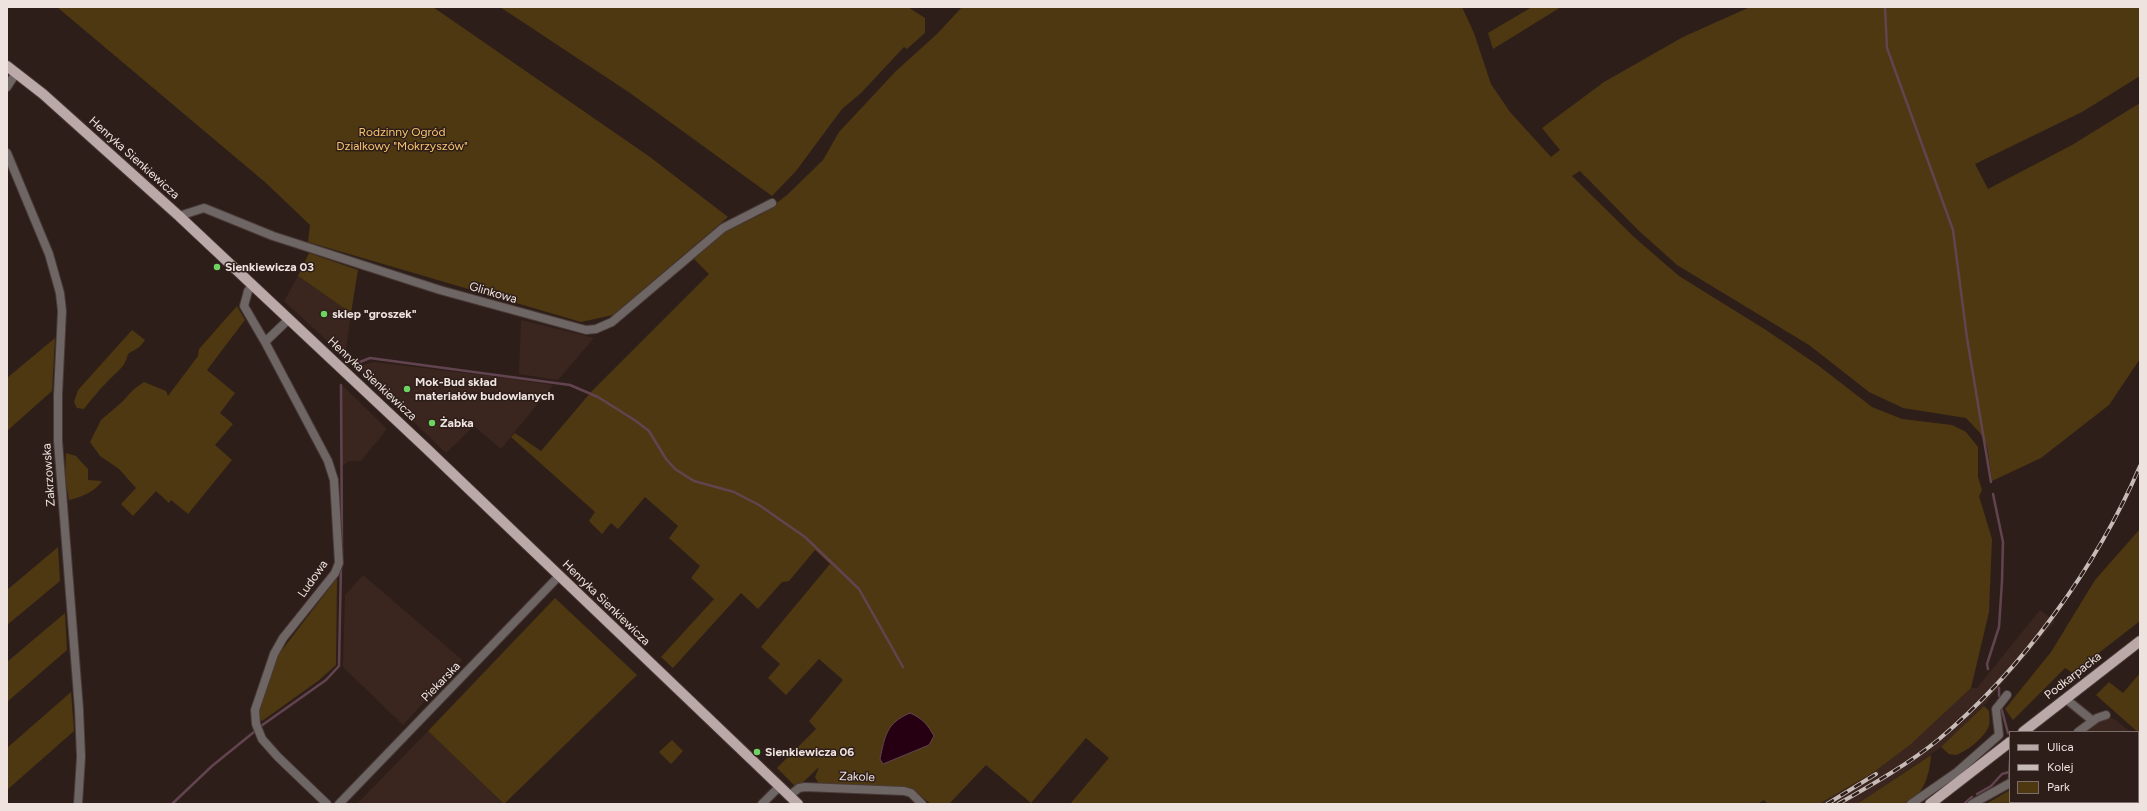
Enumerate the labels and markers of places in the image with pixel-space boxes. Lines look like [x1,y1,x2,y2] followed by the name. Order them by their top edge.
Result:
[225,260,314,274] place label: Sienkiewicza 03
[212,262,222,272] marker: Sienkiewicza 03
[332,307,417,321] place label: sklep "groszek"
[319,309,329,319] marker: sklep "groszek"
[415,375,554,403] place label: Mok-Bud skład materiałów budowlanych
[402,384,412,394] marker: Mok-Bud skład materiałów budowlanych
[440,416,474,430] place label: Żabka
[427,418,437,428] marker: Żabka
[765,745,854,759] place label: Sienkiewicza 06
[752,747,762,757] marker: Sienkiewicza 06

